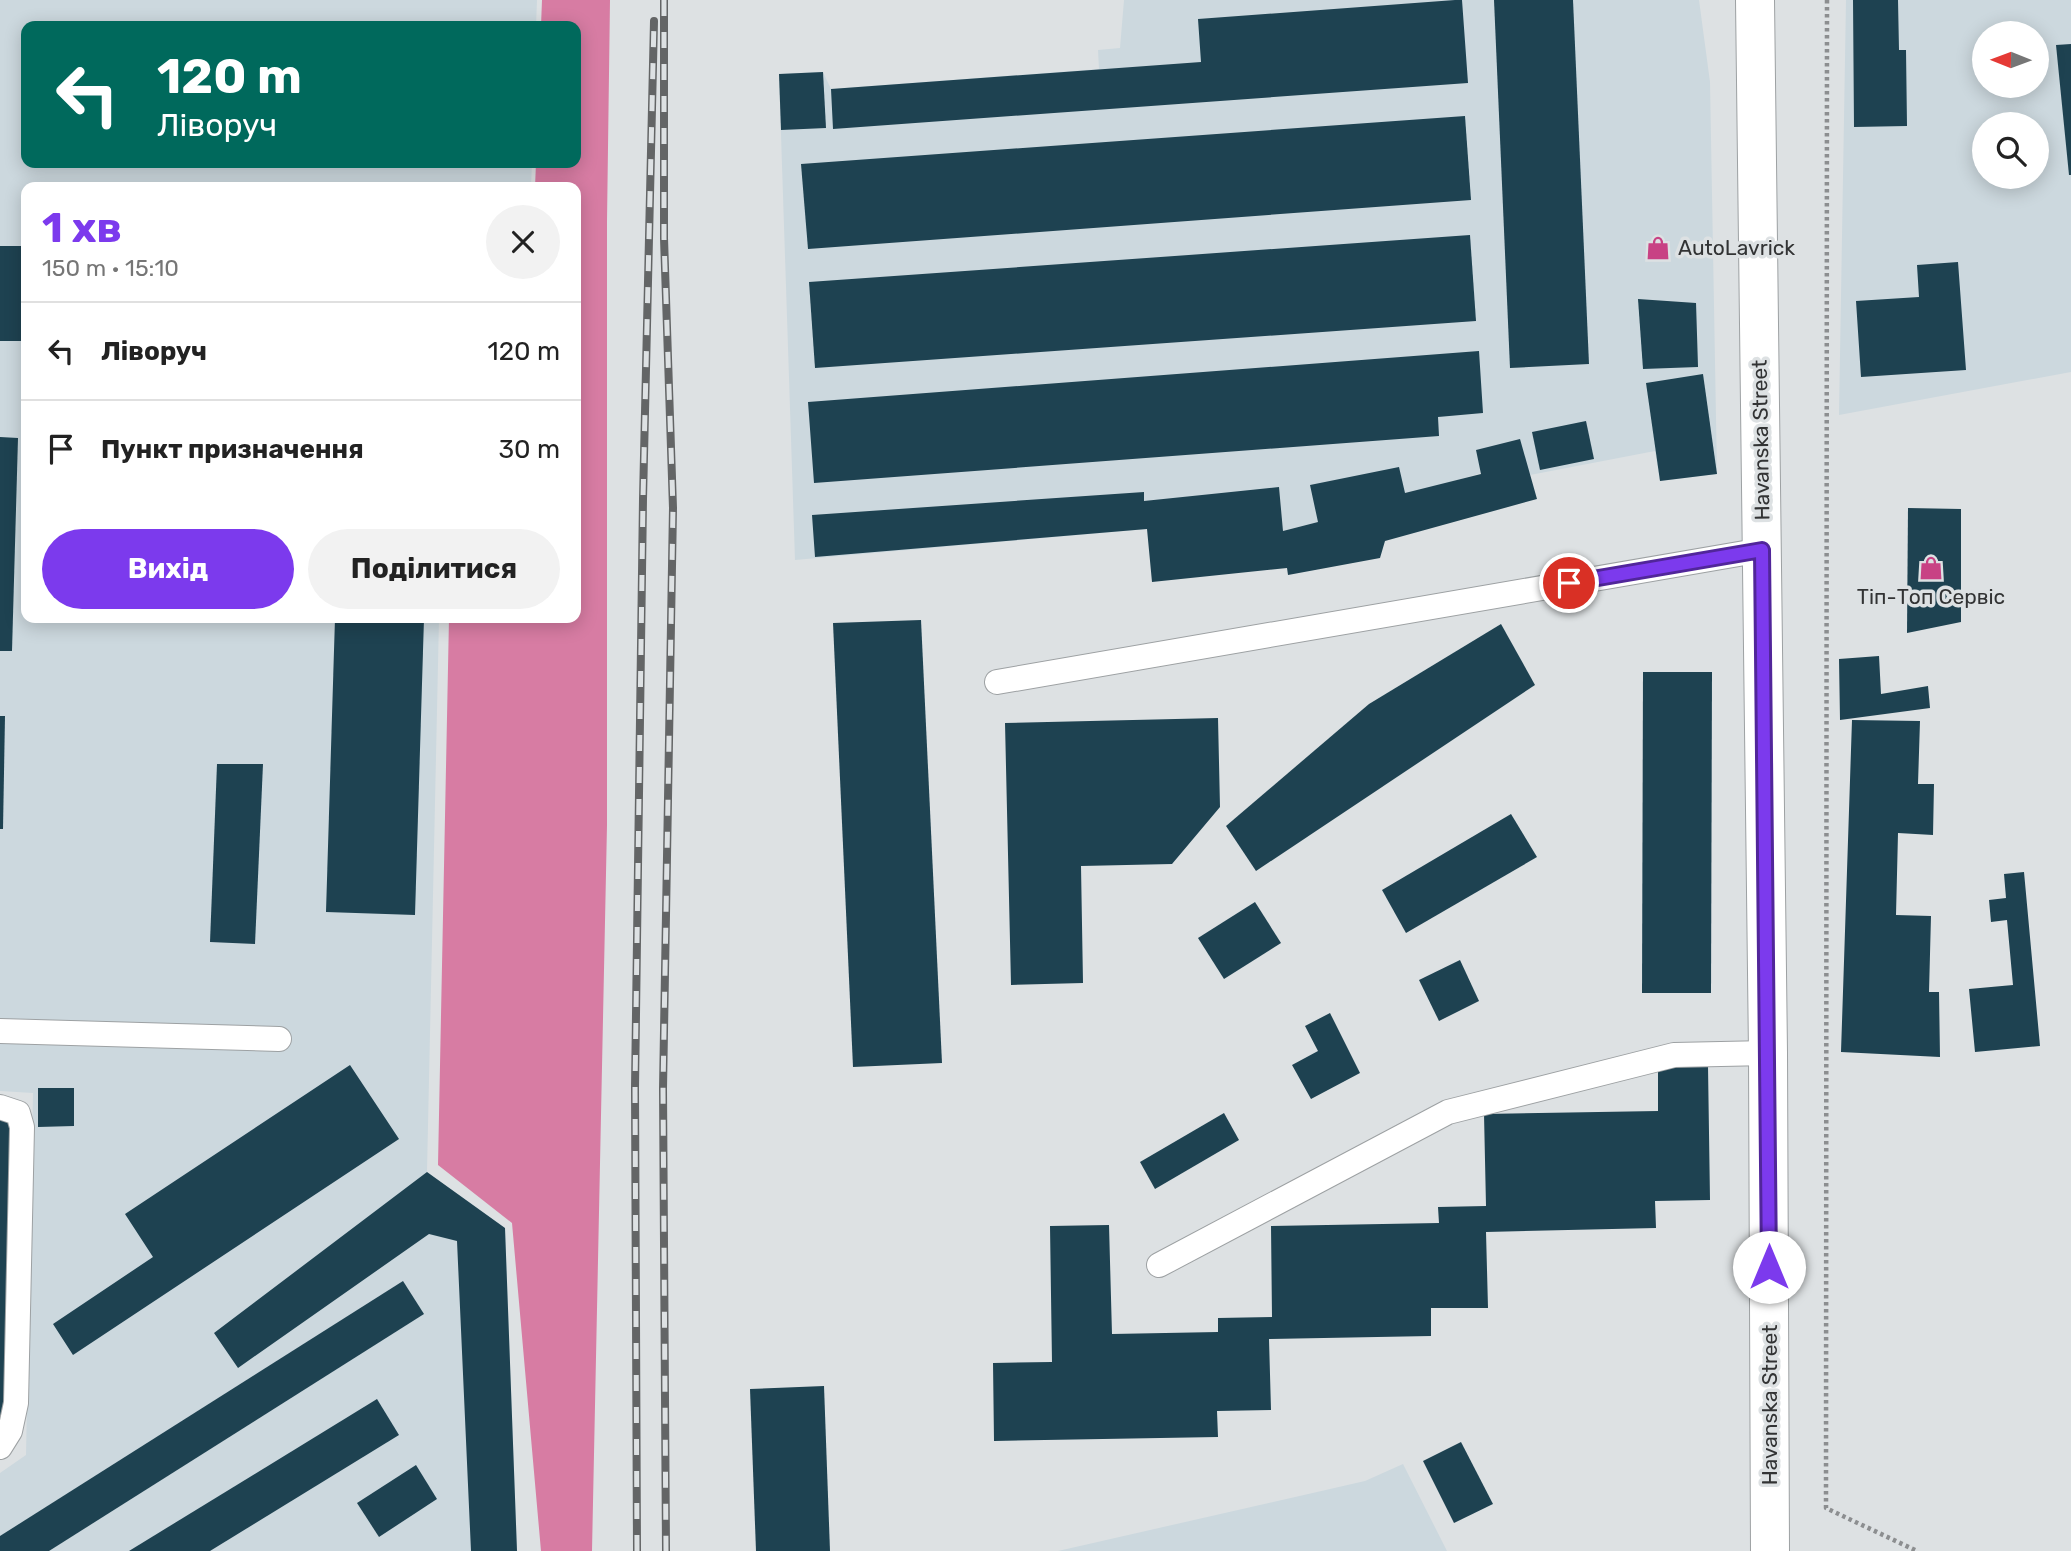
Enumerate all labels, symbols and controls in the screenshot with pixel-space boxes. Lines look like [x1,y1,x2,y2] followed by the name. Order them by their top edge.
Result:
[1972,21,2049,98] north arrow
[1972,21,2049,189] map controls
[157,47,302,105] text: 120 m
[42,49,133,140] icon: left
[157,106,277,144] text: Ліворуч
[1972,112,2049,189] button: search
[42,203,122,253] text: 1 хв
[486,205,560,279] button: close
[1644,234,1672,262] shop icon: AutoLavrick
[1678,235,1795,260] place label: AutoLavrick
[42,254,179,282] text: 150 m · 15:10
[42,332,80,370] icon: left
[101,336,207,367] text: Ліворуч
[488,336,560,367] text: 120 m
[1747,359,1774,521] street label: Havanska Street
[42,430,80,468] icon: arrive
[101,434,364,465] text: Пункт призначення
[498,434,560,465] text: 30 m
[42,529,294,609] button: Вихід
[308,529,560,609] button: Поділитися
[1539,553,1599,613] pin
[1917,554,1945,582] shop icon: Тіп-Топ Сервіс
[1550,564,1588,602] icon: arrive
[1857,584,2005,609] place label: Тіп-Топ Сервіс
[1732,1230,1806,1304] position arrow
[1757,1325,1782,1485] street label: Havanska Street

